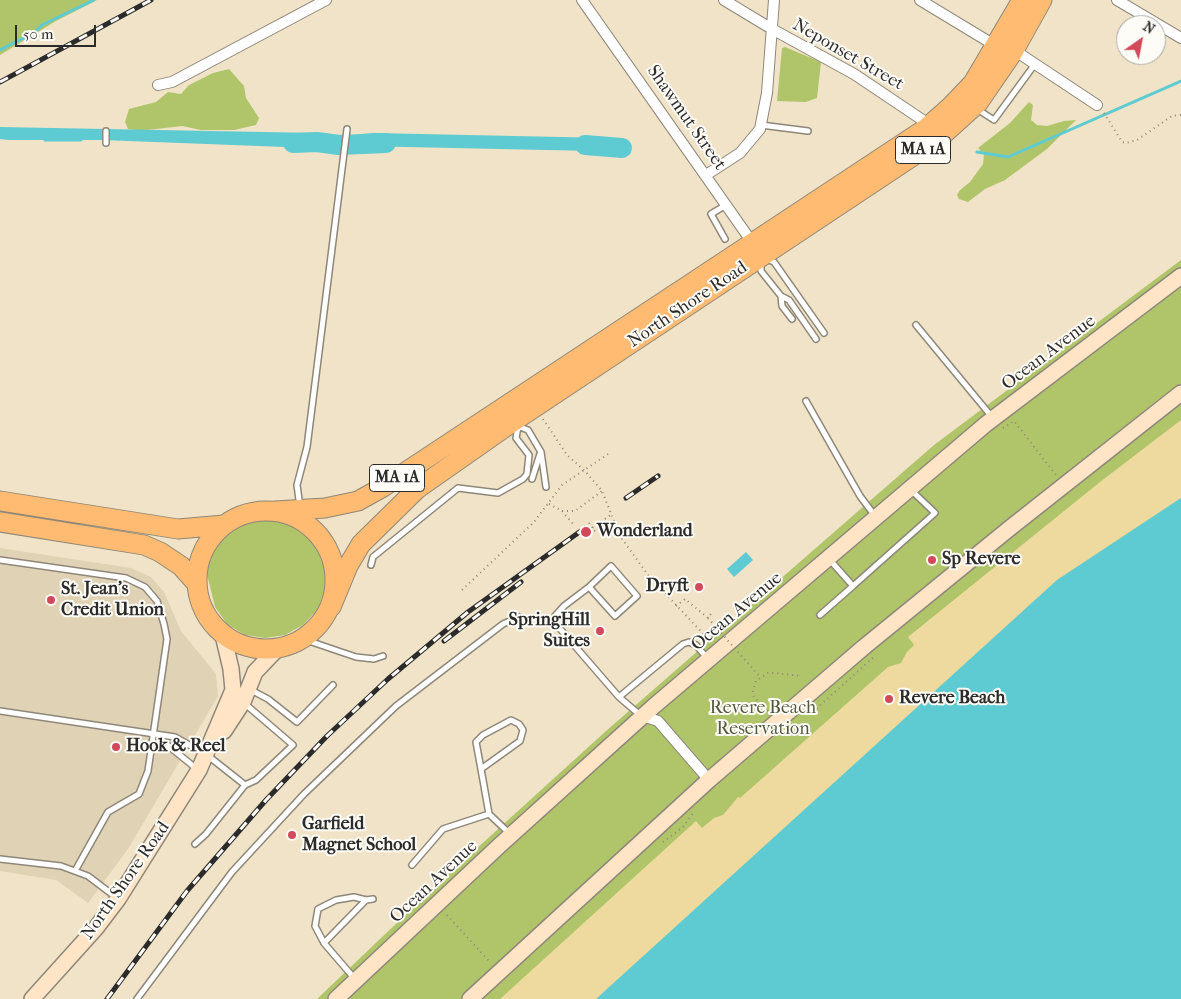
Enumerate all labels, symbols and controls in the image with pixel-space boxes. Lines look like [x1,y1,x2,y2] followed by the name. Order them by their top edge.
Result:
[789,14,907,96] street label: Neponset Street
[18,15,99,47] scale bar
[1116,15,1166,65] north arrow
[1140,18,1158,38] text: N
[23,25,53,43] text: 50 m
[642,61,730,175] street label: Shawmut Street
[896,136,950,164] road number: MA 1A
[624,257,752,353] street label: North Shore Road
[998,311,1100,395] street label: Ocean Avenue
[370,464,424,492] road number: MA 1A
[597,521,693,543] place label: Wonderland
[579,525,593,539] marker: Wonderland
[942,549,1020,571] place label: Sp Revere
[926,554,938,566] marker: Sp Revere
[687,568,787,656] street label: Ocean Avenue
[646,576,689,598] place label: Dryft
[61,579,164,622] place label: St. Jean's Credit Union
[693,581,705,593] marker: Dryft
[45,594,57,606] marker: St. Jean's Credit Union
[509,610,590,652] place label: SpringHill Suites
[594,625,606,637] marker: SpringHill Suites
[899,688,1005,710] place label: Revere Beach
[883,693,895,705] marker: Revere Beach
[710,698,816,741] park label: Revere Beach Reservation
[126,736,225,758] place label: Hook & Reel
[110,741,122,753] marker: Hook & Reel
[302,814,416,856] place label: Garfield Magnet School
[77,818,175,944] street label: North Shore Road
[286,829,298,841] marker: Garfield Magnet School
[386,836,482,928] street label: Ocean Avenue

